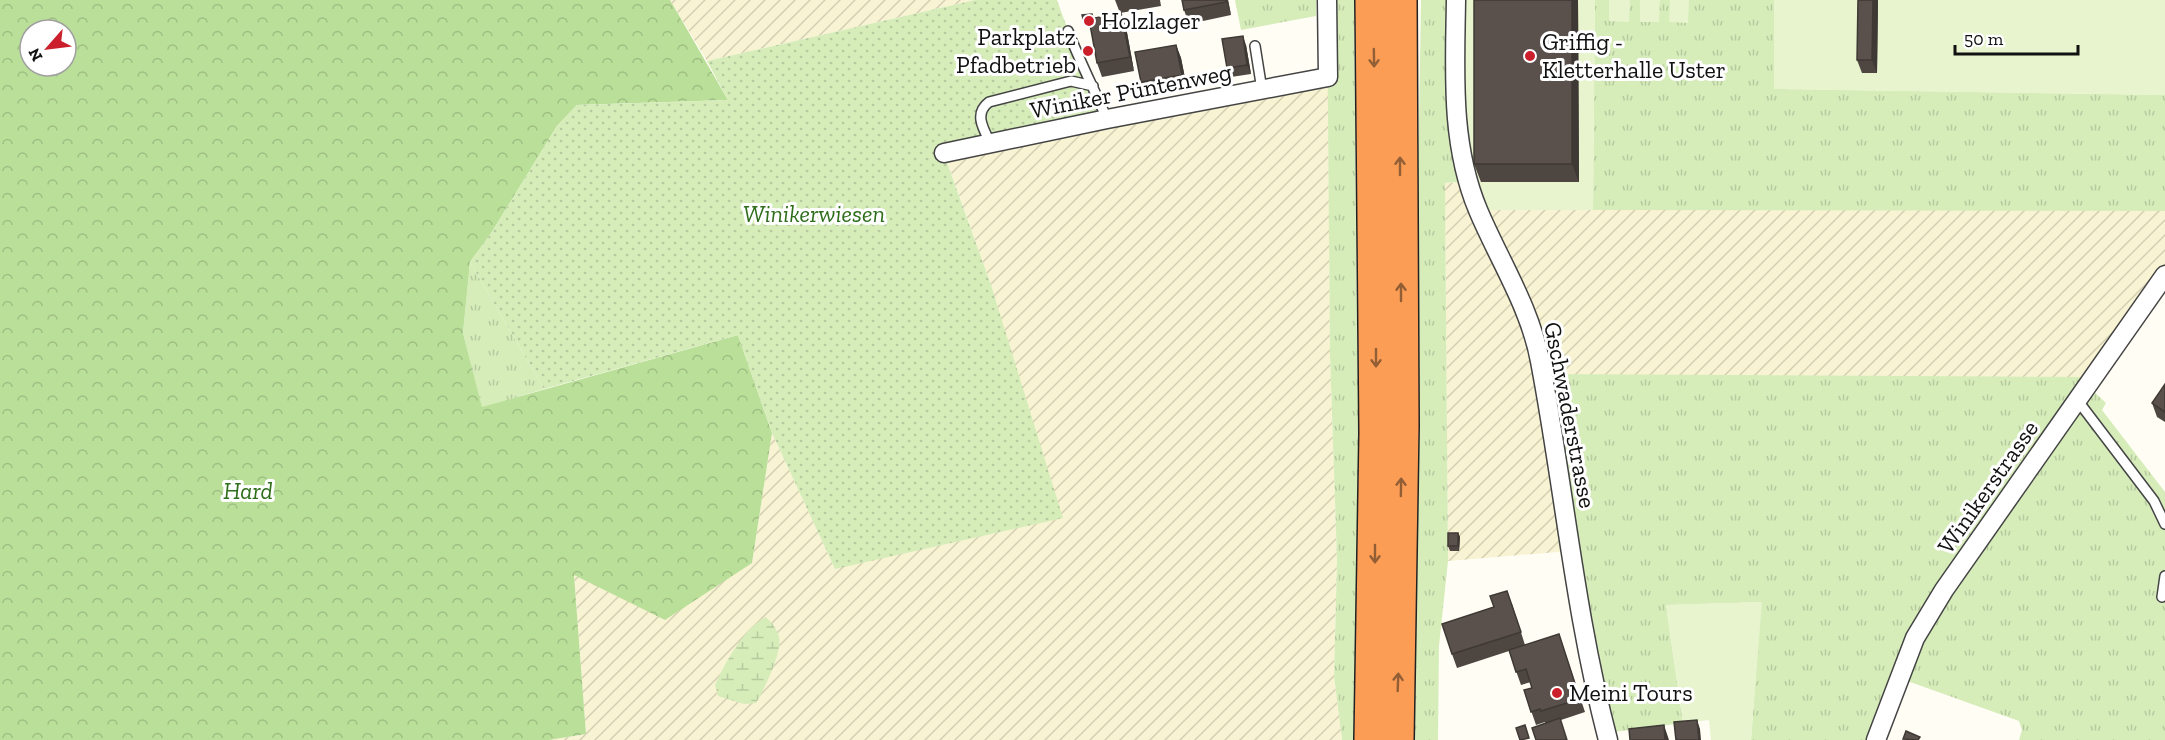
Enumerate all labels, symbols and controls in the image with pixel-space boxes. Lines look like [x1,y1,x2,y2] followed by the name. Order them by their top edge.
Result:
[1101,6,1201,35] place label: Holzlager
[1082,14,1096,28] marker: Holzlager
[18,18,78,78] north arrow
[1955,18,2078,56] scale bar
[956,22,1076,79] place label: Parkplatz Pfadbetrieb
[1542,27,1726,84] place label: Griffig - Kletterhalle Uster
[1964,28,2004,50] text: 50 m
[1081,44,1095,58] marker: Parkplatz Pfadbetrieb
[24,45,46,65] text: N
[1368,48,1379,68] one-way arrow
[1523,49,1537,63] marker: Griffig - Kletterhalle Uster
[1028,57,1234,124] street label: Winiker Püntenweg
[1394,157,1406,177] one-way arrow
[743,199,885,228] park label: Winikerwiesen
[1395,282,1407,302] one-way arrow
[1538,319,1603,510] street label: Gschwaderstrasse
[1370,348,1382,368] one-way arrow
[1931,414,2044,559] street label: Winikerstrasse
[223,476,273,505] park label: Hard
[1395,477,1407,497] one-way arrow
[1370,544,1381,564] one-way arrow
[1392,672,1404,692] one-way arrow
[1569,678,1693,707] place label: Meini Tours
[1550,686,1564,700] marker: Meini Tours

